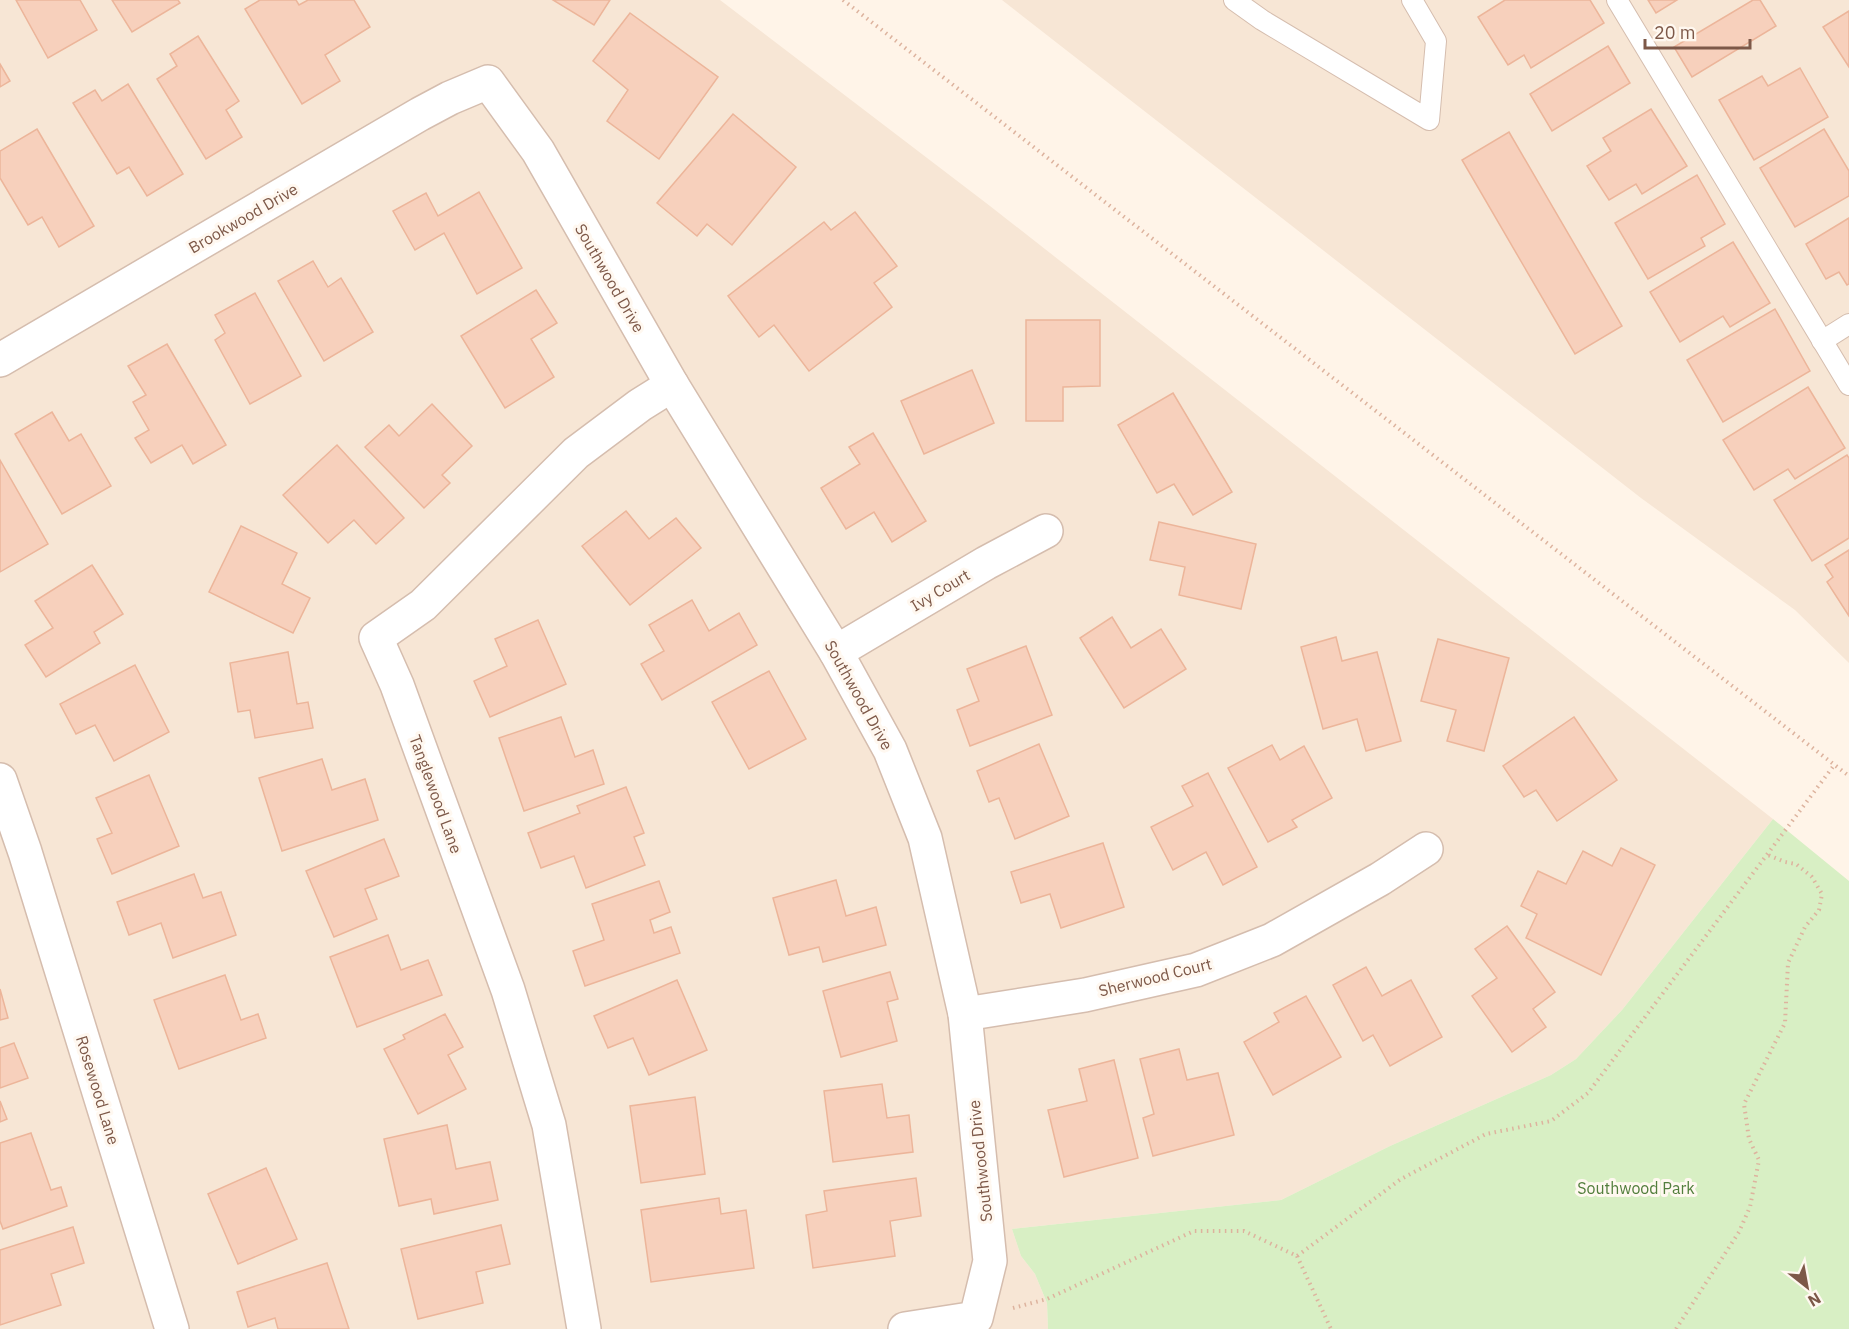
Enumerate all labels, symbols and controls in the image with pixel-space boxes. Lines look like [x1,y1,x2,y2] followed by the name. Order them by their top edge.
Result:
[1645,12,1750,50] scale bar
[1654,21,1696,44] text: 20 m
[185,179,301,257] street label: Brookwood Drive
[571,220,649,336] street label: Southwood Drive
[907,565,973,615] street label: Ivy Court
[821,637,897,754] street label: Southwood Drive
[405,732,467,856] street label: Tanglewood Lane
[1096,953,1214,1001] street label: Sherwood Court
[72,1033,124,1147] street label: Rosewood Lane
[964,1099,996,1223] street label: Southwood Drive
[1577,1178,1695,1198] park label: Southwood Park
[1777,1257,1837,1317] north arrow
[1805,1288,1825,1311] text: N

